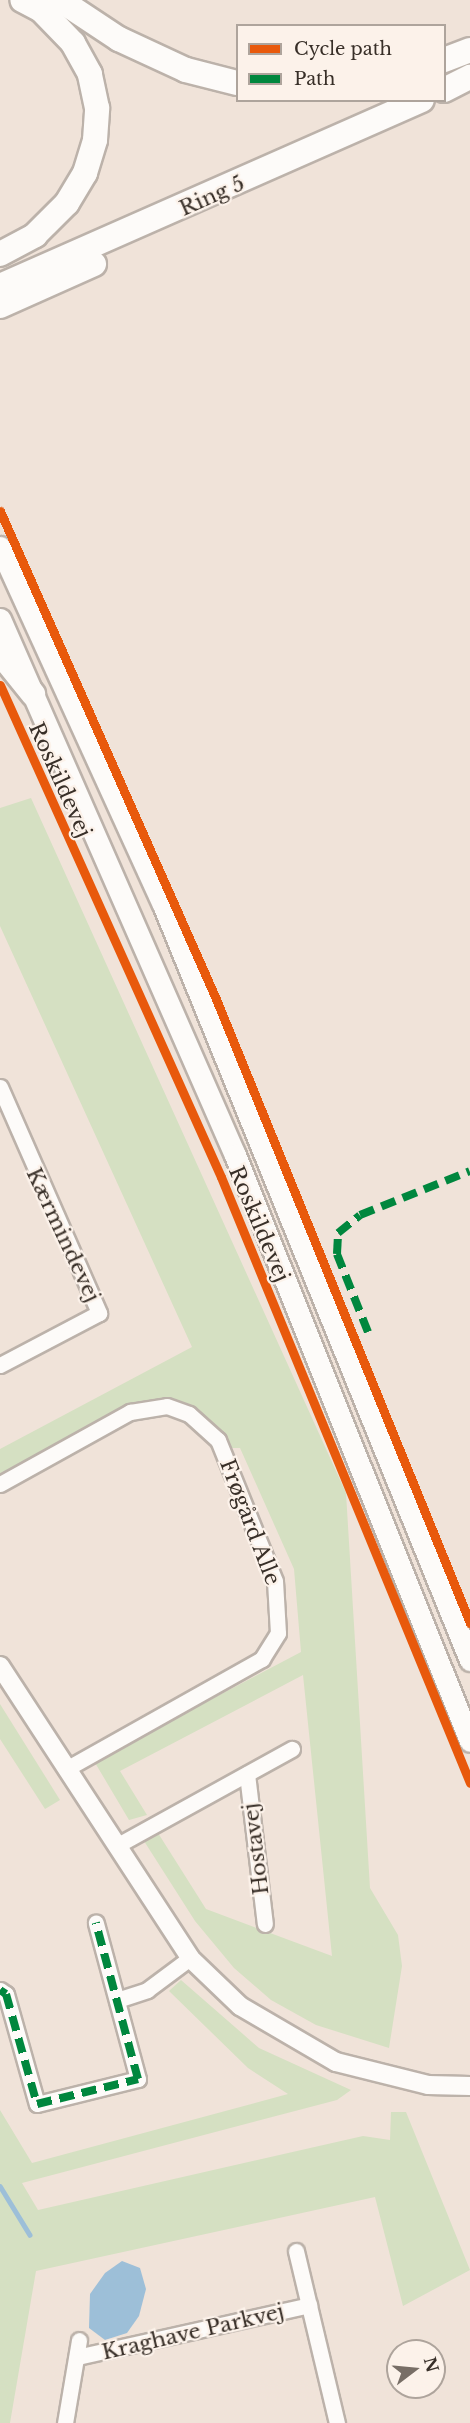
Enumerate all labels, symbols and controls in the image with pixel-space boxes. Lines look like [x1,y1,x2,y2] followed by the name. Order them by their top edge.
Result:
[236,24,446,102] legend
[294,38,392,60] text: Cycle path
[294,68,335,90] text: Path
[175,171,249,221] street label: Ring 5
[23,719,97,841] street label: Roskildevej
[223,1162,295,1286] street label: Roskildevej
[21,1164,105,1306] street label: Kærmindevej
[214,1455,286,1589] street label: Frøgård Alle
[238,1802,274,1896] street label: Hostavej
[99,2299,287,2365] street label: Kraghave Parkvej
[386,2339,446,2399] north arrow
[420,2355,443,2375] text: N

